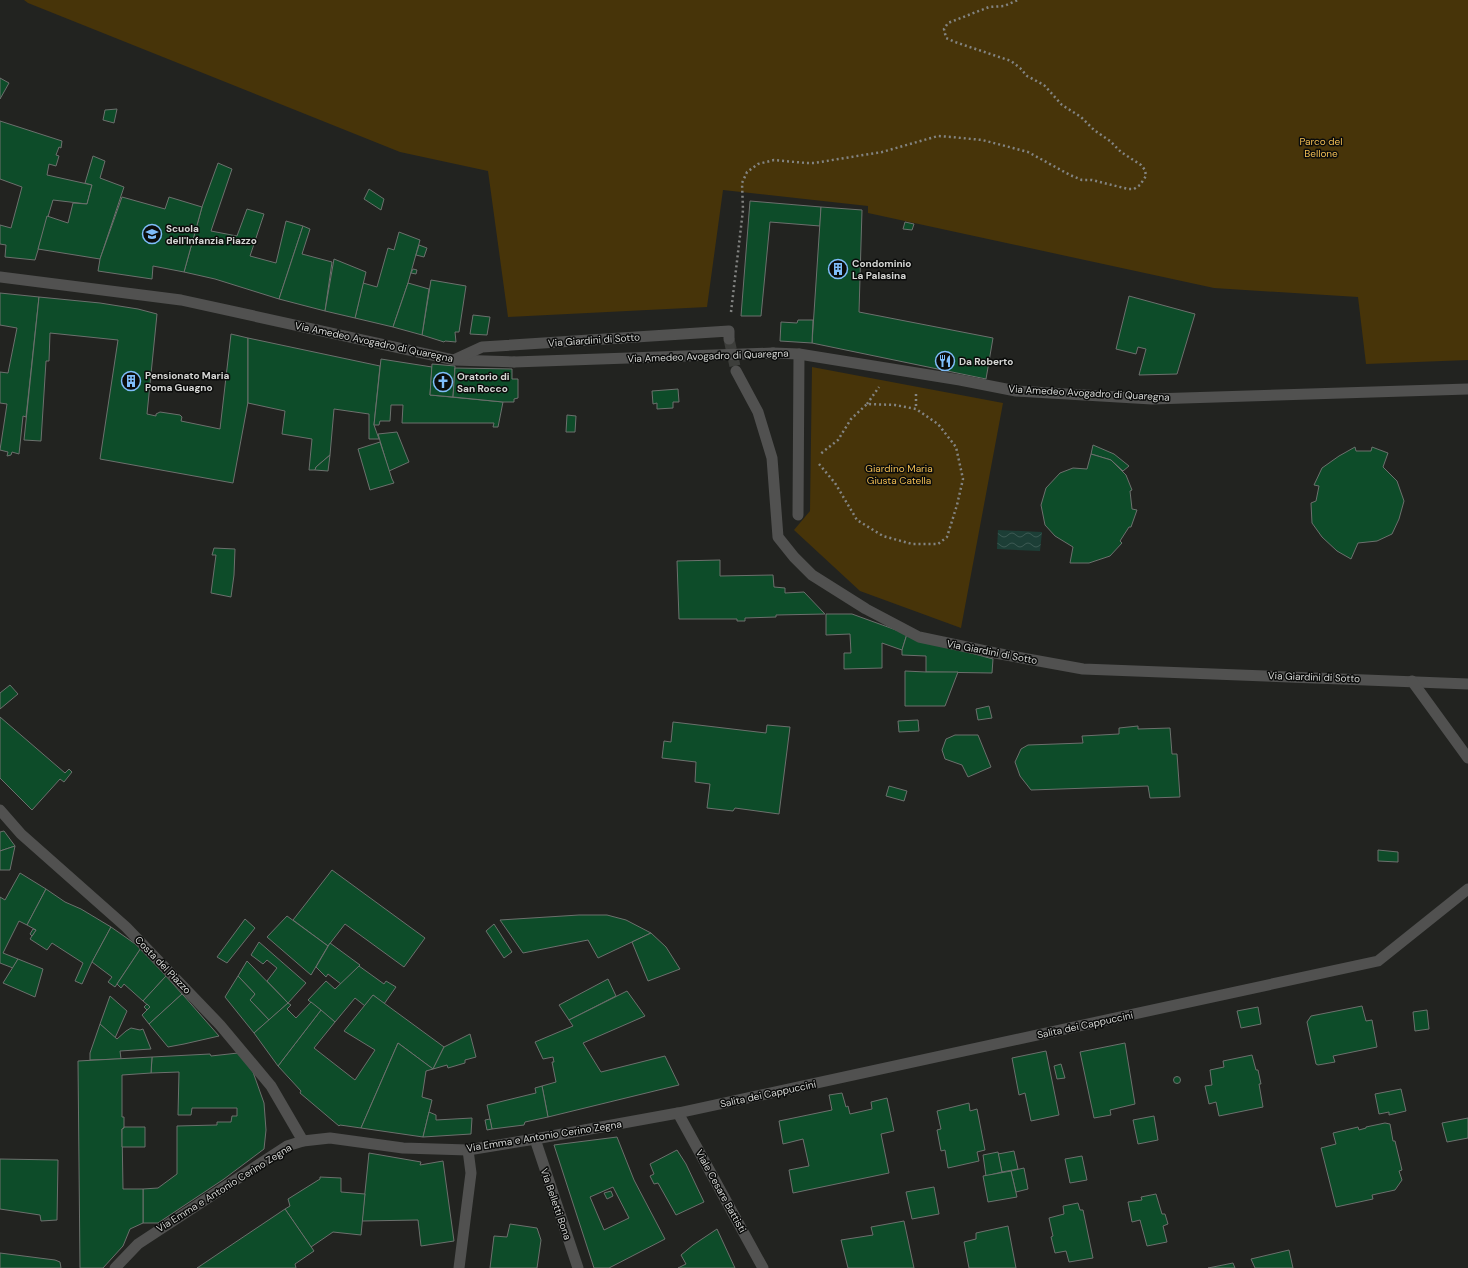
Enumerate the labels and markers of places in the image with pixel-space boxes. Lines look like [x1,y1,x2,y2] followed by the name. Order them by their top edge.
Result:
[166,222,257,247] place label: Scuola dell'Infanzia Piazzo
[141,223,163,245] school or university icon: Scuola dell'Infanzia Piazzo
[852,257,911,282] place label: Condominio La Palasina
[827,258,849,280] building icon: Condominio La Palasina
[934,350,956,372] restaurant icon: Da Roberto
[959,355,1013,368] place label: Da Roberto
[145,369,229,394] place label: Pensionato Maria Poma Guagno
[120,370,142,392] building icon: Pensionato Maria Poma Guagno
[457,370,510,395] place label: Oratorio di San Rocco
[432,371,454,393] church icon: Oratorio di San Rocco

